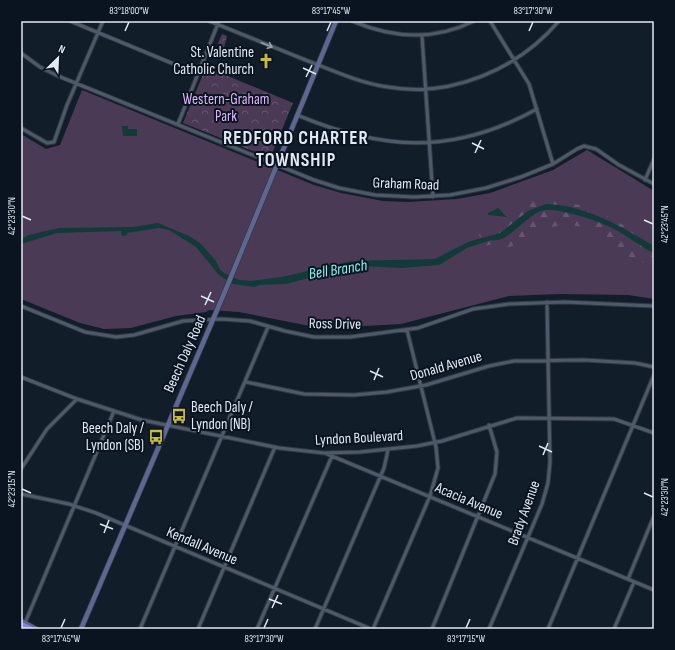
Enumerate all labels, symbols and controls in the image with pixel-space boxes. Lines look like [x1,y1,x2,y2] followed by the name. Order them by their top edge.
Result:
[109,5,149,17] text: 83°18'00"W
[312,5,351,17] text: 83°17'45"W
[514,5,553,17] text: 83°17'30"W
[38,38,78,78] north arrow
[261,41,273,49] one-way arrow
[57,42,67,57] text: N
[173,43,254,79] place label: St. Valentine Catholic Church
[257,52,275,70] church icon: St. Valentine Catholic Church
[183,90,269,126] park label: Western-Graham Park
[223,127,369,172] district label: REDFORD CHARTER TOWNSHIP
[372,173,440,195] street label: Graham Road
[6,197,18,235] text: 42°23'30"N
[659,205,671,243] text: 42°23'45"N
[307,256,369,284] water label: Bell Branch
[160,312,210,396] street label: Beech Daly Road
[309,314,361,334] street label: Ross Drive
[408,347,484,385] street label: Donald Avenue
[191,398,254,434] place label: Beech Daly / Lyndon (NB)
[170,407,188,425] bus stop icon: Beech Daly / Lyndon (NB)
[82,419,145,455] place label: Beech Daly / Lyndon (SB)
[314,426,404,450] street label: Lyndon Boulevard
[147,428,165,446] bus stop icon: Beech Daly / Lyndon (SB)
[6,471,18,507] text: 42°23'15"N
[431,478,506,524] street label: Acacia Avenue
[504,478,544,548] street label: Brady Avenue
[659,478,671,516] text: 42°23'30"N
[163,522,241,570] street label: Kendall Avenue
[42,633,81,645] text: 83°17'45"W
[245,633,284,645] text: 83°17'30"W
[447,633,485,645] text: 83°17'15"W

